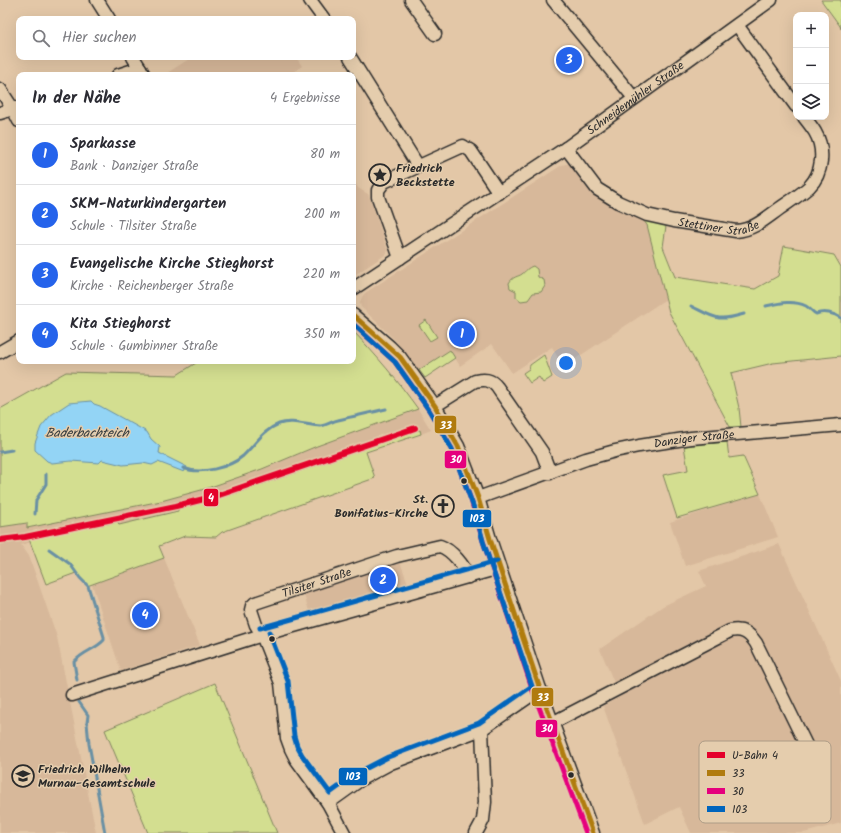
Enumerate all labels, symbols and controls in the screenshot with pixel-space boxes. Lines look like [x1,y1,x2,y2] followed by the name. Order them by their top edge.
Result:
[793,12,829,120] map controls
[793,12,829,48] button: +
[16,16,356,60] search box
[62,26,136,50] text: Hier suchen
[30,27,52,49] icon: search
[556,45,582,75] pin: 3
[793,48,829,84] button: −
[583,56,689,140] street label: Schneidemühler Straße
[793,84,829,120] button: layers
[32,85,121,112] text: In der Nähe
[270,88,340,109] text: 4 Ergebnisse
[70,132,136,156] text: Sparkasse
[43,144,47,165] text: 1
[310,144,340,165] text: 80 m
[70,156,198,177] text: Bank · Danziger Straße
[396,159,455,192] place label: Friedrich Beckstette
[367,162,393,188] place icon: Friedrich Beckstette
[70,192,226,216] text: SKM-Naturkindergarten
[41,204,49,225] text: 2
[304,204,340,225] text: 200 m
[677,213,764,241] street label: Stettiner Straße
[70,216,197,237] text: Schule · Tilsiter Straße
[70,252,274,276] text: Evangelische Kirche Stieghorst
[41,264,49,285] text: 3
[303,264,340,285] text: 220 m
[70,276,234,297] text: Kirche · Reichenberger Straße
[70,312,171,336] text: Kita Stieghorst
[449,319,475,349] pin: 1
[41,324,49,345] text: 4
[304,324,340,345] text: 350 m
[70,336,218,357] text: Schule · Gumbinner Straße
[556,353,576,373] your location
[434,415,457,434] line badge: 33
[439,417,452,435] text: 33
[45,423,130,444] water label: Baderbachteich
[653,425,736,454] street label: Danziger Straße
[444,450,467,469] line badge: 30
[449,451,462,469] text: 30
[459,476,469,486] unlabelled marker
[203,488,219,507] line badge: 4
[208,489,214,507] text: 4
[334,490,428,523] place label: St. Bonifatius-Kirche
[430,493,456,519] church icon: St. Bonifatius-Kirche
[462,509,492,528] line badge: 103
[470,510,484,528] text: 103
[280,563,355,603] street label: Tilsiter Straße
[370,565,396,595] pin: 2
[132,600,158,630] pin: 4
[267,634,277,644] unlabelled marker
[531,687,554,707] line badge: 33
[536,689,549,707] text: 33
[535,719,558,738] line badge: 30
[540,720,553,738] text: 30
[699,741,831,823] legend
[732,747,778,765] text: U-Bahn 4
[38,760,155,793] place label: Friedrich Wilhelm Murnau-Gesamtschule
[10,763,36,789] school or university icon: Friedrich Wilhelm Murnau-Gesamtschule
[732,765,745,783] text: 33
[338,767,368,786] line badge: 103
[346,768,360,786] text: 103
[566,770,576,780] unlabelled marker
[732,783,744,801] text: 30
[732,801,747,819] text: 103

